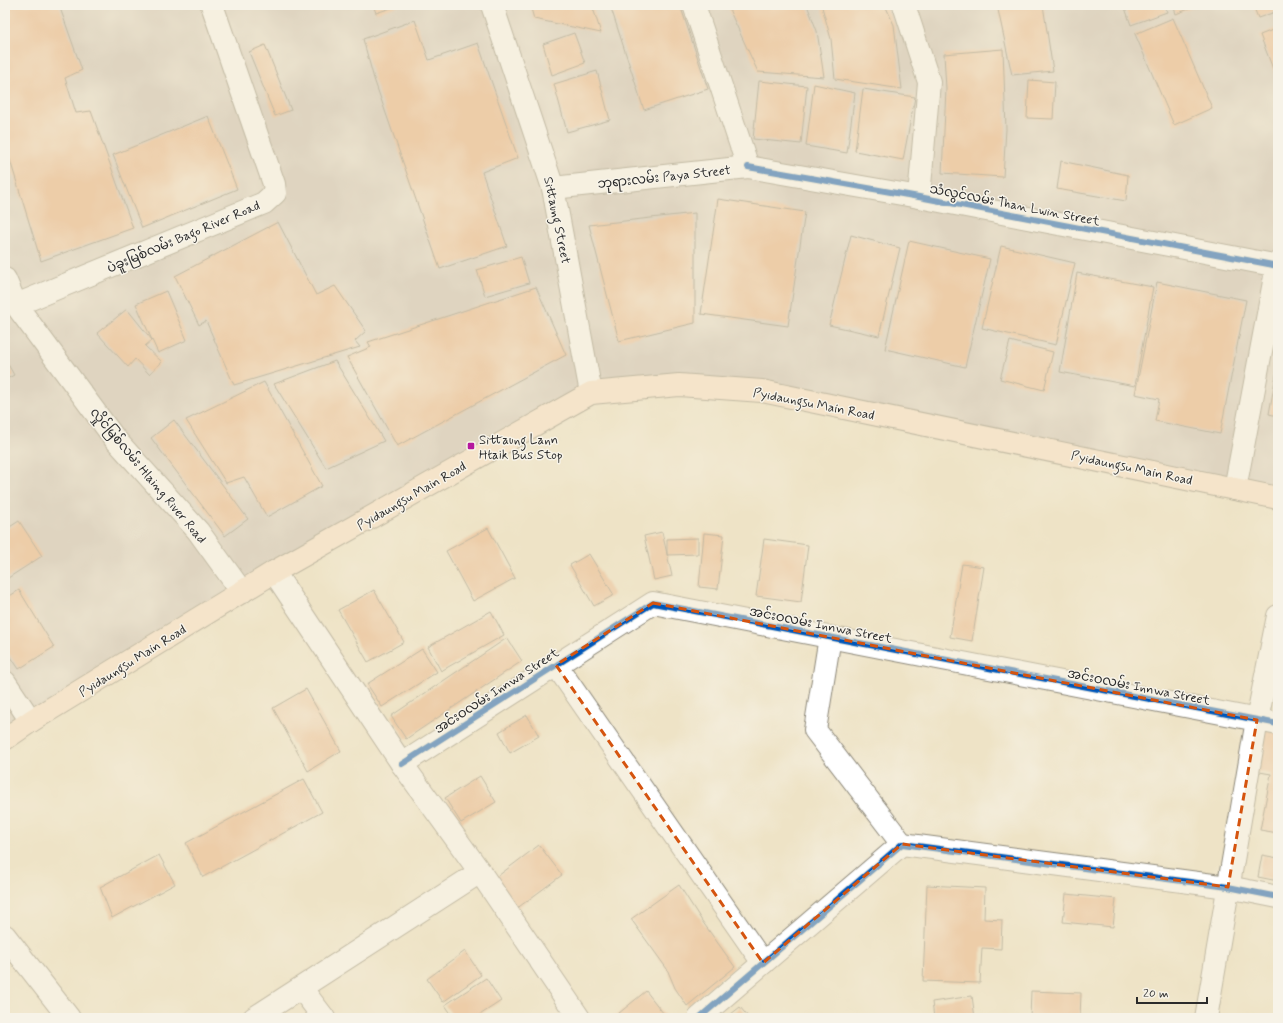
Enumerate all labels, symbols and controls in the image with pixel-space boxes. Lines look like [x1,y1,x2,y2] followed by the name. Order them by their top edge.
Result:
[597,161,732,194] street label: ဘုရားလမ်း Paya Street
[537,175,574,266] street label: Sittaung Street
[928,180,1102,231] street label: သံလွင်လမ်း Than Lwin Street
[104,196,263,279] street label: ပဲခူးမြစ်လမ်း Bago River Road
[751,384,876,427] street label: Pyidaungsu Main Road
[85,404,210,548] street label: လှိုင်မြစ်လမ်း Hlaing River Road
[479,432,563,464] place label: Sittaung Lann Htaik Bus Stop
[466,441,476,451] marker: Sittaung Lann Htaik Bus Stop
[1069,447,1194,492] street label: Pyidaungsu Main Road
[354,458,470,536] street label: Pyidaungsu Main Road
[748,602,894,648] street label: အင်းဝလမ်း Innwa Street
[76,621,191,703] street label: Pyidaungsu Main Road
[431,644,563,738] street label: အင်းဝလမ်း Innwa Street
[1066,664,1212,710] street label: အင်းဝလမ်း Innwa Street
[1137,979,1207,1005] scale bar
[1143,986,1169,1002] text: 20 m

